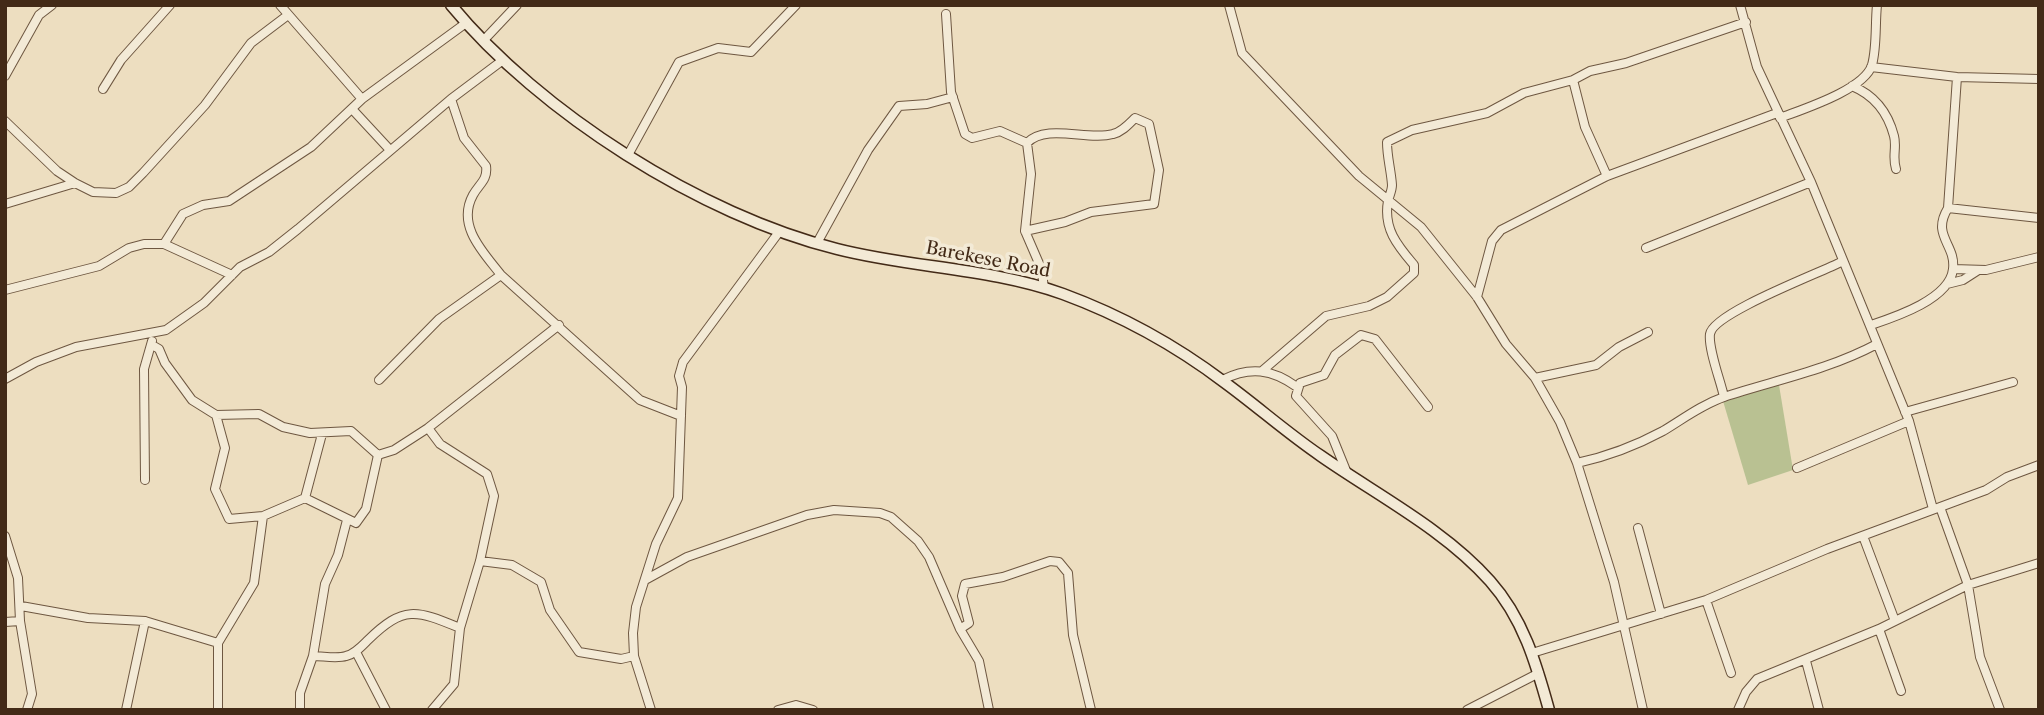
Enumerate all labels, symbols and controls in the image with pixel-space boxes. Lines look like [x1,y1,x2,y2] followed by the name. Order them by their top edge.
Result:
[924,237,1052,283] street label: Barekese Road

